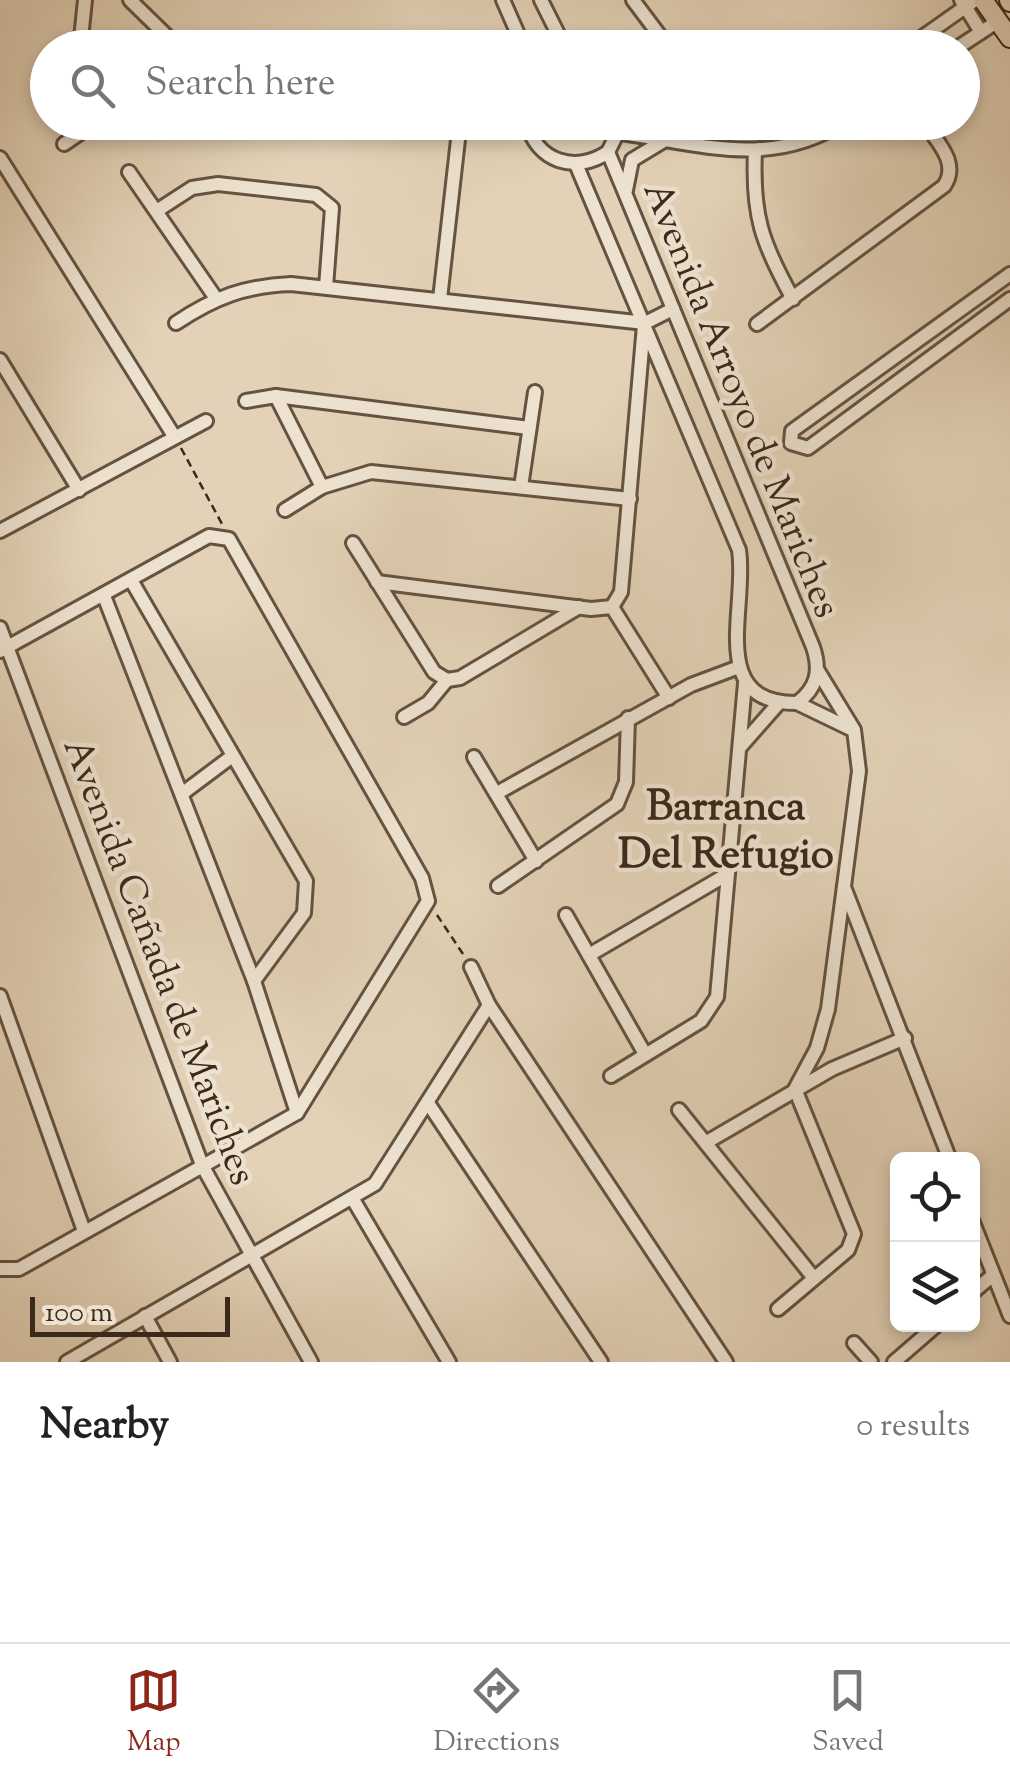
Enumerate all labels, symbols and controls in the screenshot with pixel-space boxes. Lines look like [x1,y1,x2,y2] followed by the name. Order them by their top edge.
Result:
[30,30,980,140] search box
[65,58,120,113] icon: search
[145,58,336,112] text: Search here
[627,174,852,627] street label: Avenida Arroyo de Mariches
[47,731,268,1194] street label: Avenida Cañada de Mariches
[618,779,834,887] district label: Barranca Del Refugio
[890,1152,980,1332] map controls
[890,1152,980,1242] button: locate
[890,1242,980,1332] button: layers
[30,1292,230,1336] scale bar
[45,1294,113,1334] text: 100 m
[40,1397,169,1457] text: Nearby
[856,1404,970,1450] text: 0 results
[126,1663,181,1763] tab: Map
[433,1663,560,1763] tab: Directions
[812,1663,884,1763] tab: Saved

